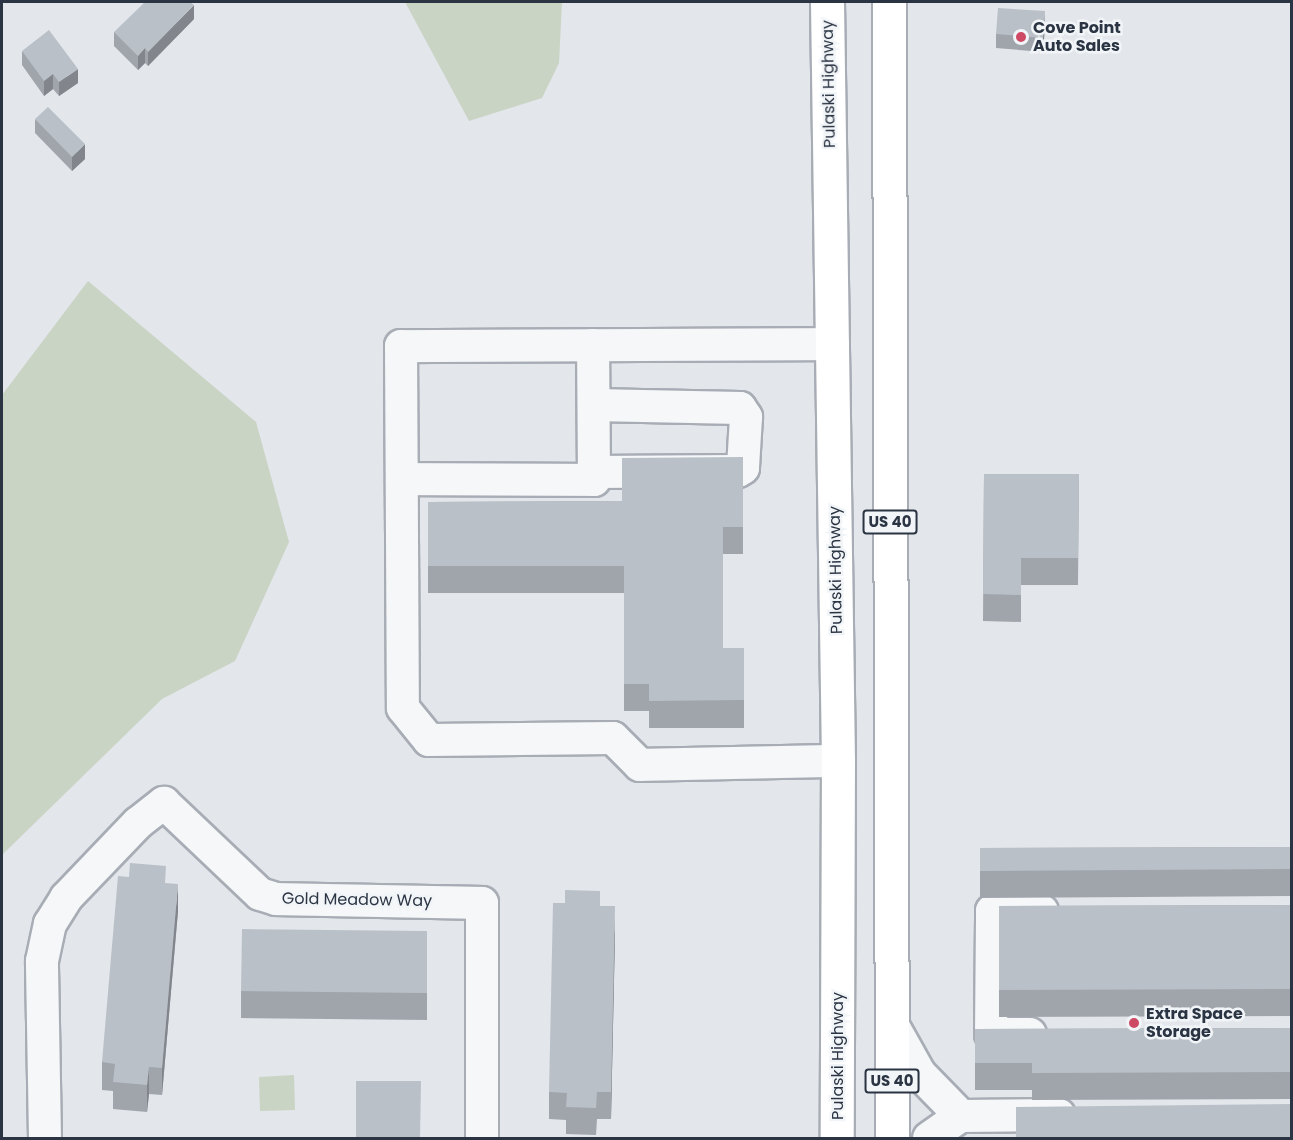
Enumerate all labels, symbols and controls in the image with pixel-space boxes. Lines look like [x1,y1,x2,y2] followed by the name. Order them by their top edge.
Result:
[1033,18,1121,56] place label: Cove Point Auto Sales
[818,20,840,148] street label: Pulaski Highway
[1014,30,1028,44] marker: Cove Point Auto Sales
[825,506,847,634] street label: Pulaski Highway
[862,510,918,534] road number: US 40
[282,889,432,911] street label: Gold Meadow Way
[828,992,848,1120] street label: Pulaski Highway
[1146,1004,1243,1042] place label: Extra Space Storage
[1127,1016,1141,1030] marker: Extra Space Storage
[864,1069,920,1093] road number: US 40

